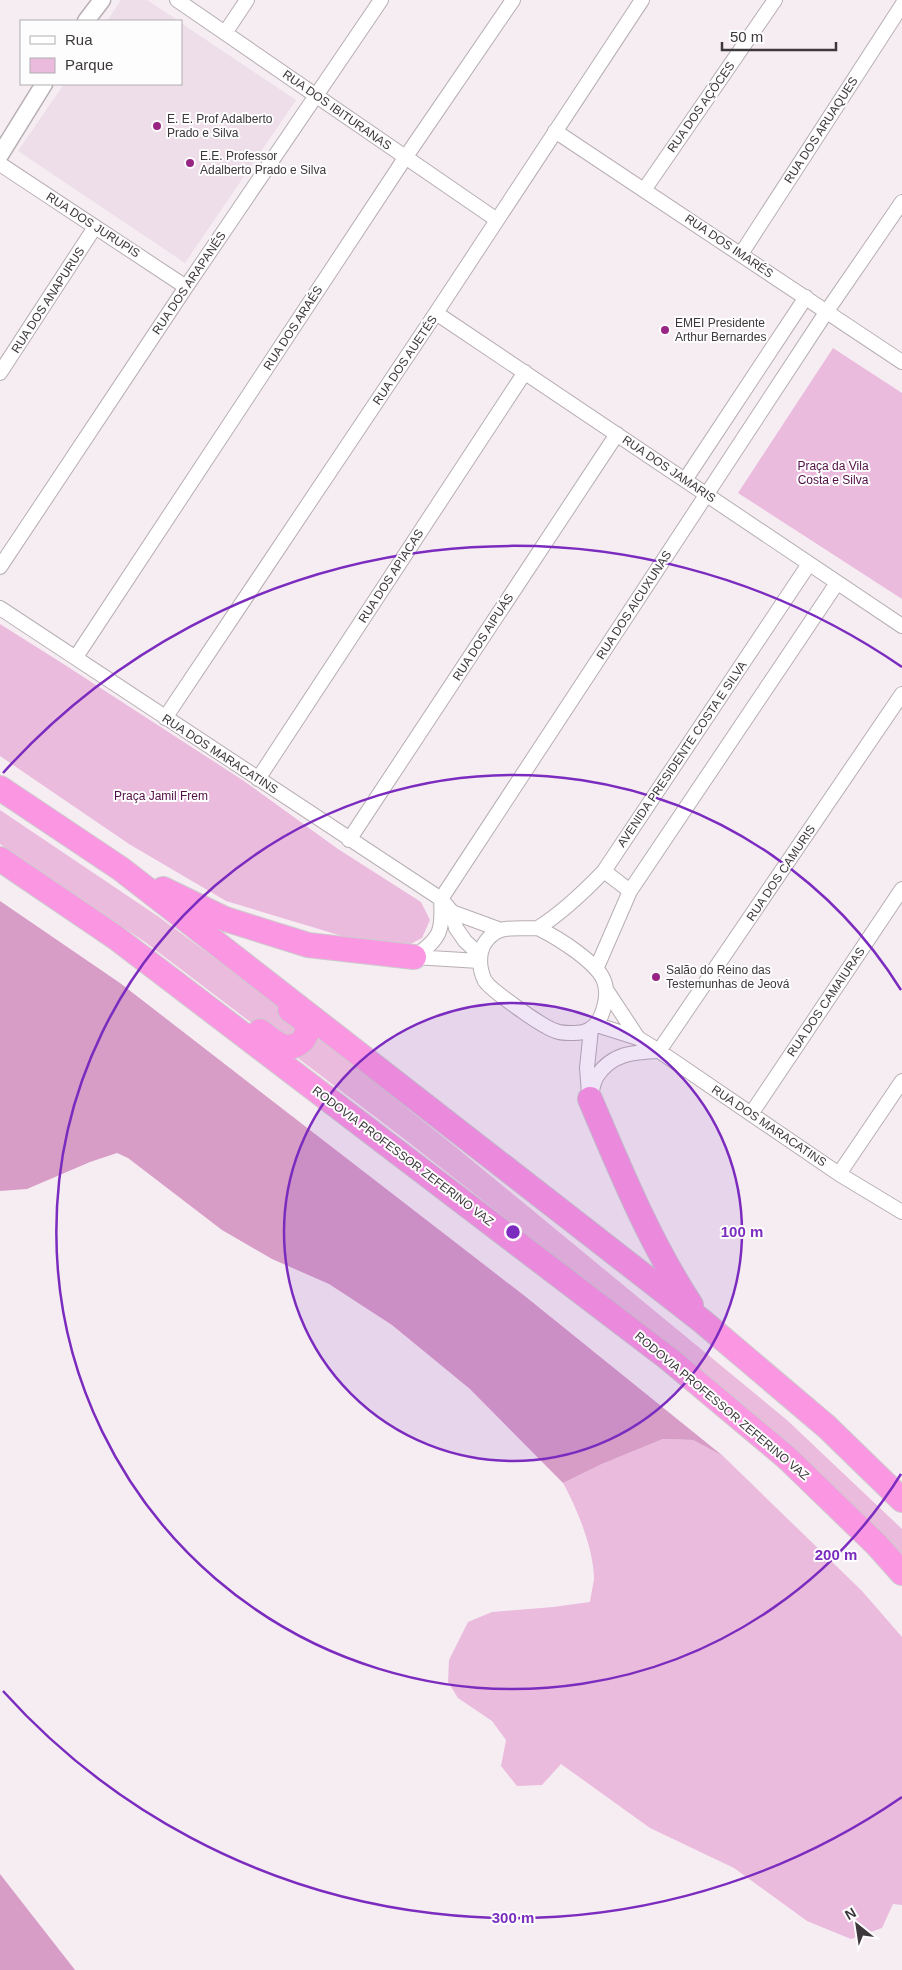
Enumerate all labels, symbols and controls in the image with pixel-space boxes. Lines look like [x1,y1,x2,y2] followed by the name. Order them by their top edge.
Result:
[20,20,182,85] legend
[722,20,836,52] scale bar
[730,28,763,45] text: 50 m
[65,31,93,48] text: Rua
[65,56,113,73] text: Parque
[664,58,738,155] street label: RUA DOS AÇÔCES
[280,67,394,153] street label: RUA DOS IBITURANAS
[781,74,861,186] street label: RUA DOS ARUAQUES
[167,112,273,140] place label: E. E. Prof Adalberto Prado e Silva
[151,120,163,132] marker: E. E. Prof Adalberto Prado e Silva
[200,149,326,177] place label: E.E. Professor Adalberto Prado e Silva
[184,157,196,169] marker: E.E. Professor Adalberto Prado e Silva
[44,190,142,260] street label: RUA DOS JURUPIS
[682,210,776,281] street label: RUA DOS IMARÉS
[148,228,229,337] street label: RUA DOS ARAPANÉS
[9,244,87,356] street label: RUA DOS ANAPURUS
[260,283,325,373] street label: RUA DOS ARAÉS
[369,312,440,407] street label: RUA DOS AUETÉS
[675,316,766,344] place label: EMEI Presidente Arthur Bernardes
[659,324,671,336] marker: EMEI Presidente Arthur Bernardes
[620,433,718,505] street label: RUA DOS JAMARIS
[797,459,869,487] park label: Praça da Vila Costa e Silva
[356,527,426,625] street label: RUA DOS APIACAS
[594,548,674,662] street label: RUA DOS AICUXUNAS
[449,590,516,683] street label: RUA DOS AIPUÁS
[614,658,750,850] street label: AVENIDA PRESIDENTE COSTA E SILVA
[160,711,280,797] street label: RUA DOS MARACATINS
[114,789,208,803] park label: Praça Jamil Frem
[744,822,818,924] street label: RUA DOS CAMURIS
[784,945,868,1059] street label: RUA DOS CAMAIURAS
[666,963,790,991] place label: Salão do Reino das Testemunhas de Jeová
[650,971,662,983] marker: Salão do Reino das Testemunhas de Jeová
[709,1082,829,1170] street label: RUA DOS MARACATINS
[310,1083,496,1229] street label: RODOVIA PROFESSOR ZEFERINO VAZ
[504,1223,522,1241] centre of rings
[721,1223,763,1240] text: 100 m
[632,1329,812,1483] street label: RODOVIA PROFESSOR ZEFERINO VAZ
[815,1546,857,1563] text: 200 m
[832,1900,882,1950] north arrow
[842,1904,859,1923] text: N
[492,1909,534,1926] text: 300 m

